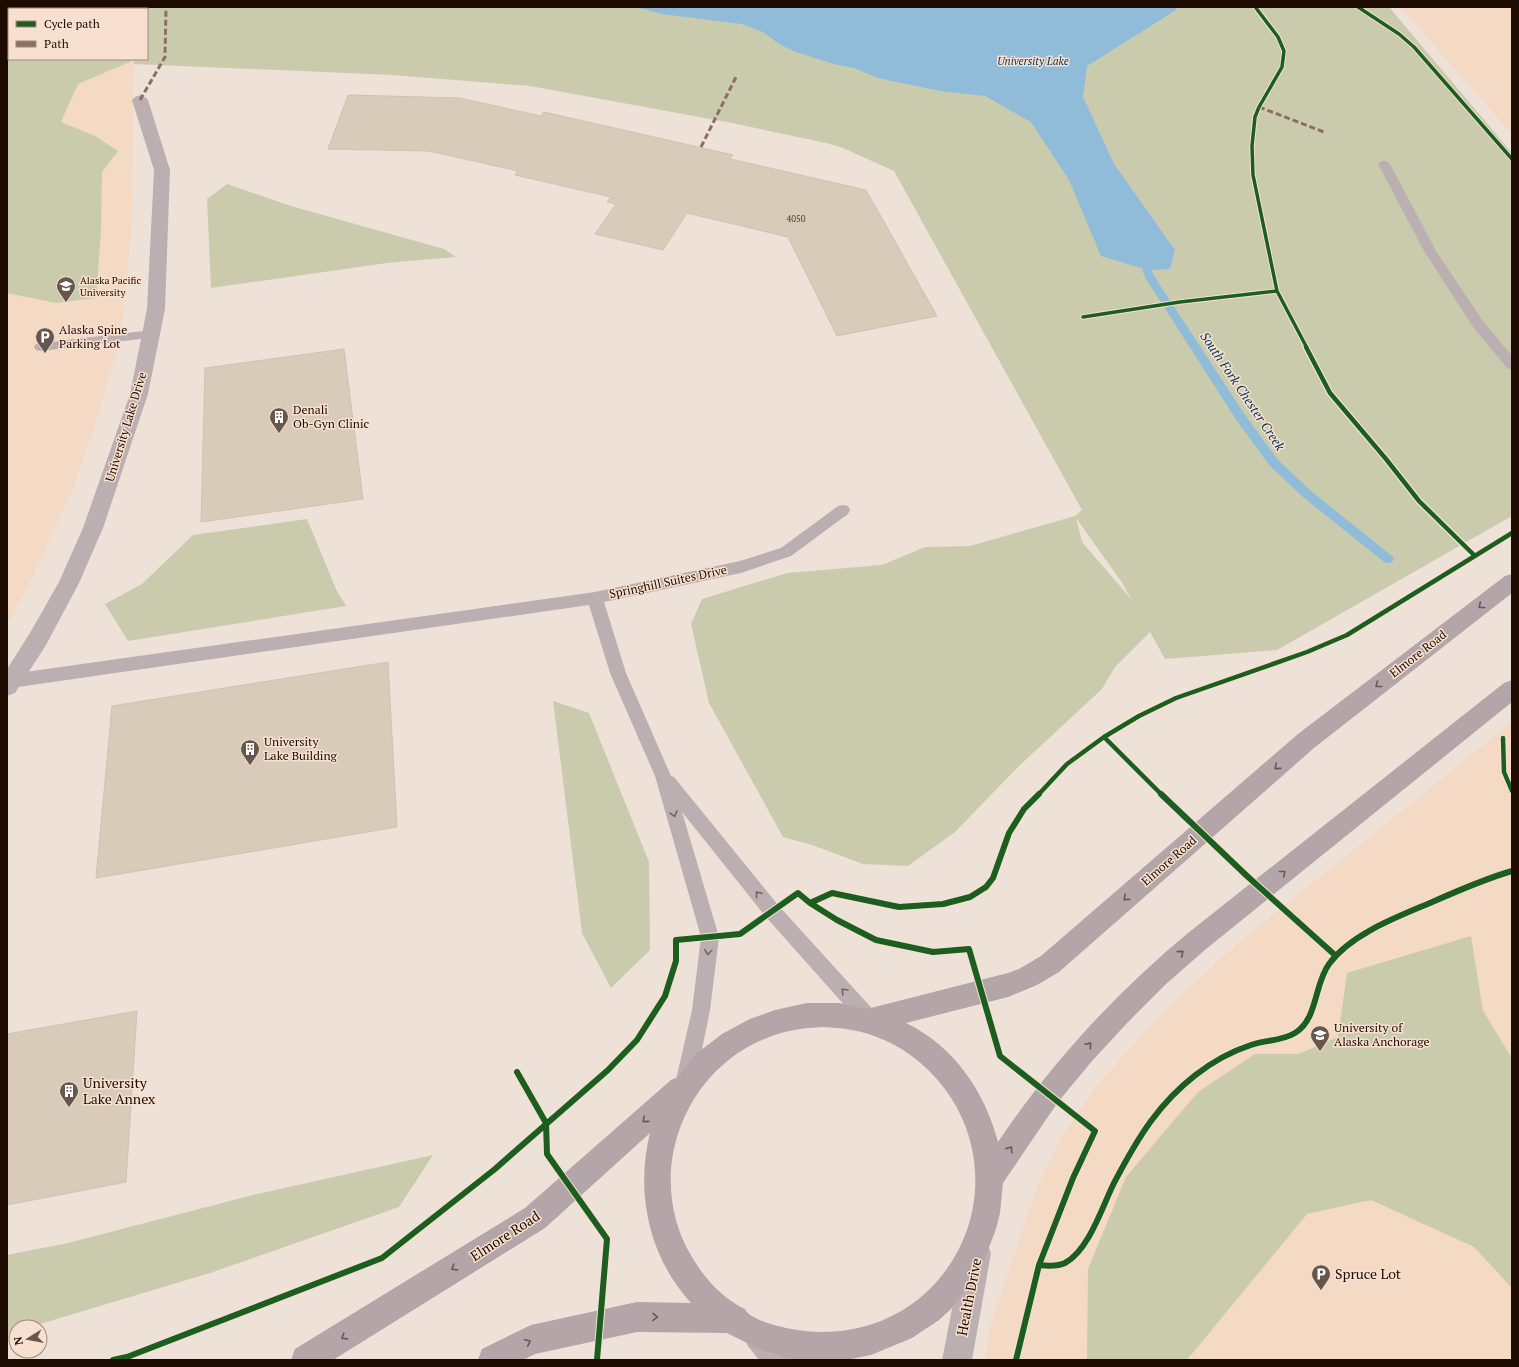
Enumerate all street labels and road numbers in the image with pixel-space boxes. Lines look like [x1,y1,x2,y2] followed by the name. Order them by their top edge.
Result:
[102,370,149,483] street label: University Lake Drive
[608,562,728,601] street label: Springhill Suites Drive
[1386,627,1449,680] street label: Elmore Road
[1138,832,1199,889] street label: Elmore Road
[466,1206,543,1265] street label: Elmore Road
[952,1256,985,1337] street label: Health Drive

